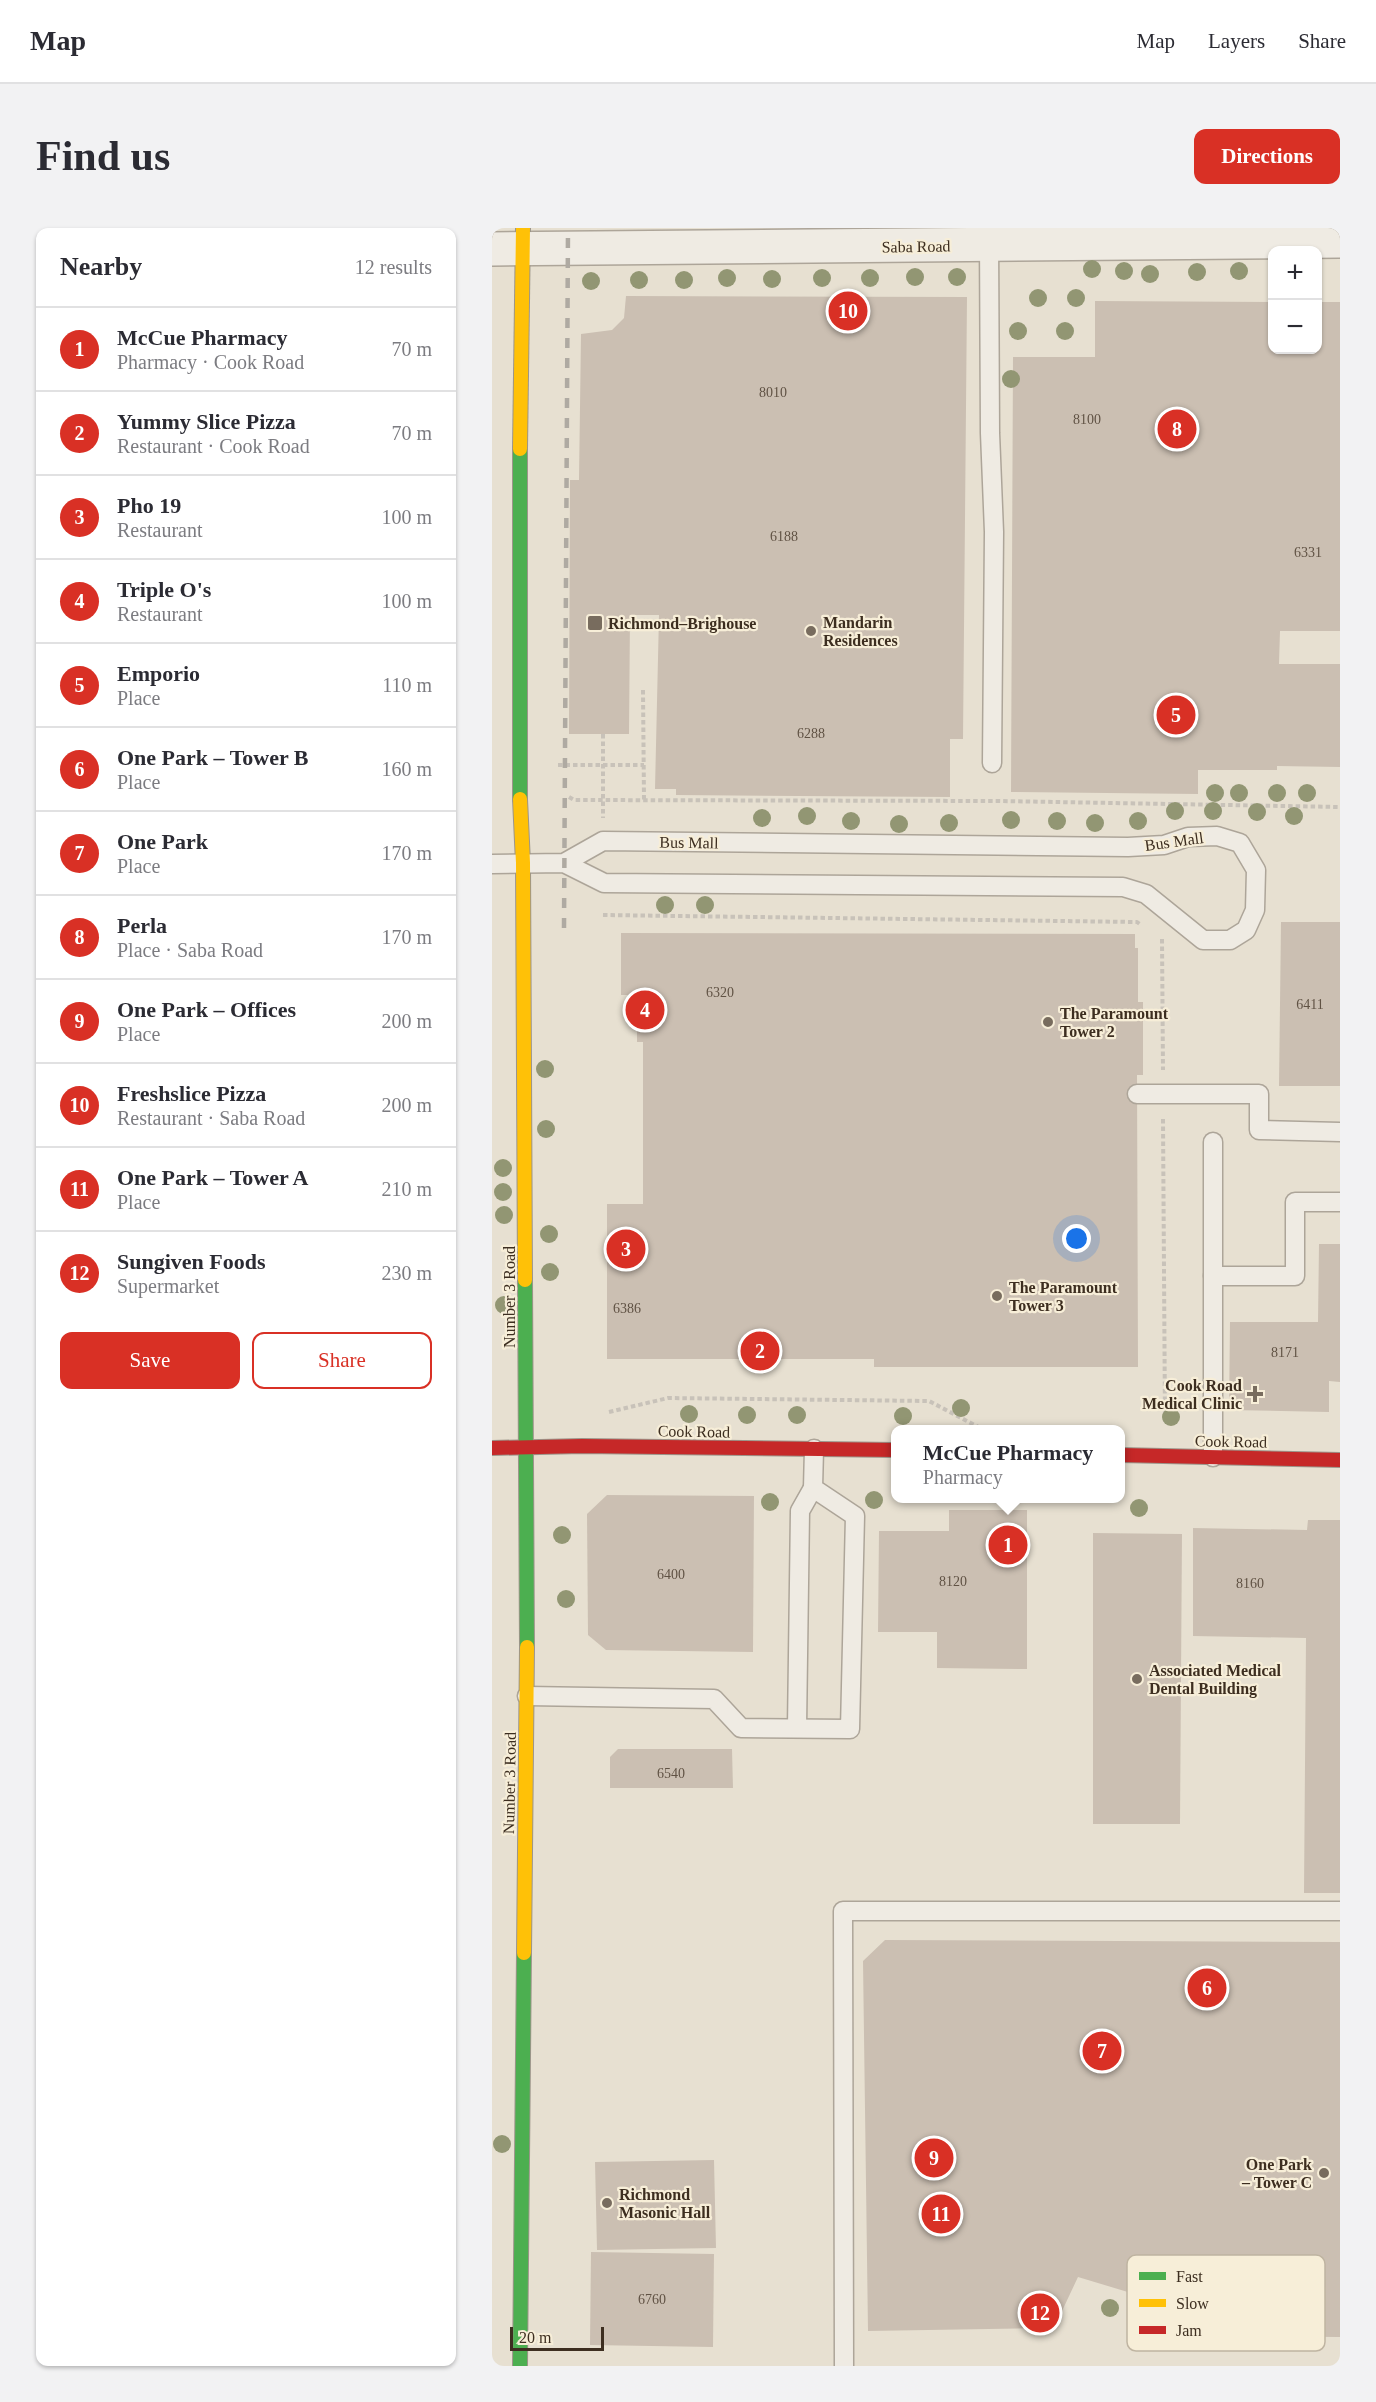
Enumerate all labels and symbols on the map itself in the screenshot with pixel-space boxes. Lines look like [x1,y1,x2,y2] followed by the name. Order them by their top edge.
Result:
[881,237,951,256] street label: Saba Road
[828,288,868,334] pin: 10
[759,385,787,400] house number: 8010
[1158,406,1196,452] pin: 8
[1073,412,1101,427] house number: 8100
[770,529,798,544] house number: 6188
[1294,545,1322,560] house number: 6331
[586,614,604,632] marker: Richmond–Brighouse
[823,614,898,649] place label: Mandarin Residences
[608,615,756,633] place label: Richmond–Brighouse
[804,624,818,638] marker: Mandarin Residences
[1156,692,1196,738] pin: 5
[797,726,825,741] house number: 6288
[1144,829,1205,854] street label: Bus Mall
[659,833,719,852] street label: Bus Mall
[706,985,734,1000] house number: 6320
[626,988,664,1032] pin: 4
[1296,997,1324,1012] house number: 6411
[1060,1005,1169,1040] place label: The Paramount Tower 2
[1041,1015,1055,1029] marker: The Paramount Tower 2
[1062,1224,1091,1253] your location
[606,1226,646,1272] pin: 3
[501,1246,518,1348] street label: Number 3 Road
[1009,1279,1118,1314] place label: The Paramount Tower 3
[990,1289,1004,1303] marker: The Paramount Tower 3
[613,1301,641,1316] house number: 6386
[740,1328,780,1374] pin: 2
[1271,1345,1299,1360] house number: 8171
[1142,1377,1242,1412] place label: Cook Road Medical Clinic
[1246,1385,1264,1403] marker: Cook Road Medical Clinic
[658,1422,730,1441] street label: Cook Road
[1195,1432,1267,1451] street label: Cook Road
[988,1522,1028,1568] pin: 1
[657,1567,685,1582] house number: 6400
[939,1574,967,1589] house number: 8120
[1236,1576,1264,1591] house number: 8160
[1149,1662,1282,1698] place label: Associated Medical Dental Building
[1130,1672,1144,1686] marker: Associated Medical Dental Building
[500,1732,519,1834] street label: Number 3 Road
[657,1766,685,1781] house number: 6540
[1188,1966,1226,2010] pin: 6
[1082,2028,1122,2074] pin: 7
[914,2136,954,2180] pin: 9
[1241,2156,1312,2191] place label: One Park – Tower C
[1317,2166,1331,2180] marker: One Park – Tower C
[619,2186,711,2221] place label: Richmond Masonic Hall
[922,2192,960,2236] pin: 11
[600,2196,614,2210] marker: Richmond Masonic Hall
[1127,2255,1325,2351] legend
[1176,2268,1203,2285] text: Fast
[1020,2290,1060,2336] pin: 12
[638,2292,666,2307] house number: 6760
[1176,2295,1209,2312] text: Slow
[1176,2322,1202,2339] text: Jam
[510,2324,604,2352] scale bar

